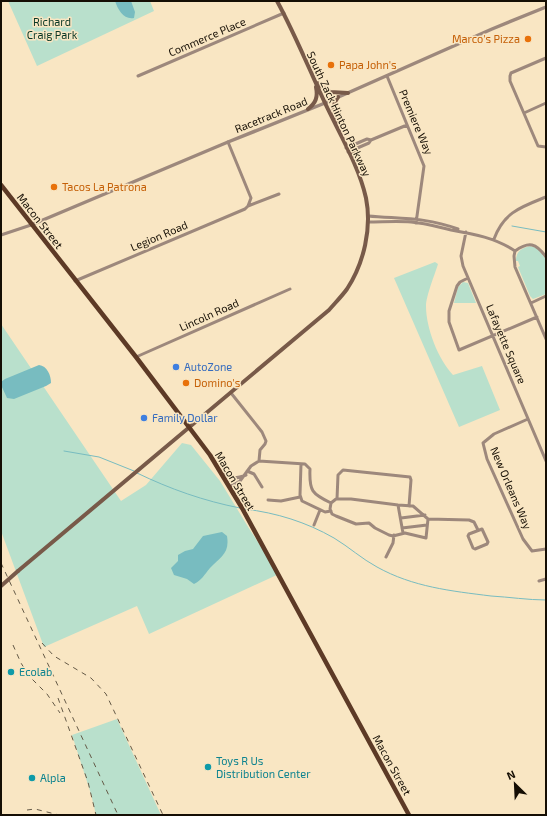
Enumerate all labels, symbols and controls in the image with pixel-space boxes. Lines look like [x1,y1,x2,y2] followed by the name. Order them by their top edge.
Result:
[166,14,247,59] street label: Commerce Place
[27,15,78,41] park label: Richard Craig Park
[452,32,520,45] place label: Marco's Pizza
[523,34,533,44] marker: Marco's Pizza
[305,49,374,179] street label: South Zack Hinton Parkway
[339,58,397,71] place label: Papa John's
[326,60,336,70] marker: Papa John's
[397,87,436,157] street label: Premiere Way
[233,94,309,135] street label: Racetrack Road
[62,180,147,193] place label: Tacos La Patrona
[49,182,59,192] marker: Tacos La Patrona
[15,190,66,251] street label: Macon Street
[128,218,189,253] street label: Legion Road
[177,296,241,333] street label: Lincoln Road
[484,302,529,386] street label: Lafayette Square
[184,360,232,373] place label: AutoZone
[171,362,181,372] marker: AutoZone
[194,376,241,389] place label: Domino's
[181,378,191,388] marker: Domino's
[152,411,218,424] place label: Family Dollar
[139,413,149,423] marker: Family Dollar
[488,445,535,531] street label: New Orleans Way
[213,449,258,513] street label: Macon Street
[19,665,52,678] place label: Ecolab
[6,667,16,677] marker: Ecolab
[371,732,414,797] street label: Macon Street
[216,754,311,780] place label: Toys R Us Distribution Center
[203,762,213,772] marker: Toys R Us Distribution Center
[495,764,535,804] north arrow
[504,767,517,782] text: N
[40,771,66,784] place label: Alpla
[27,773,37,783] marker: Alpla

